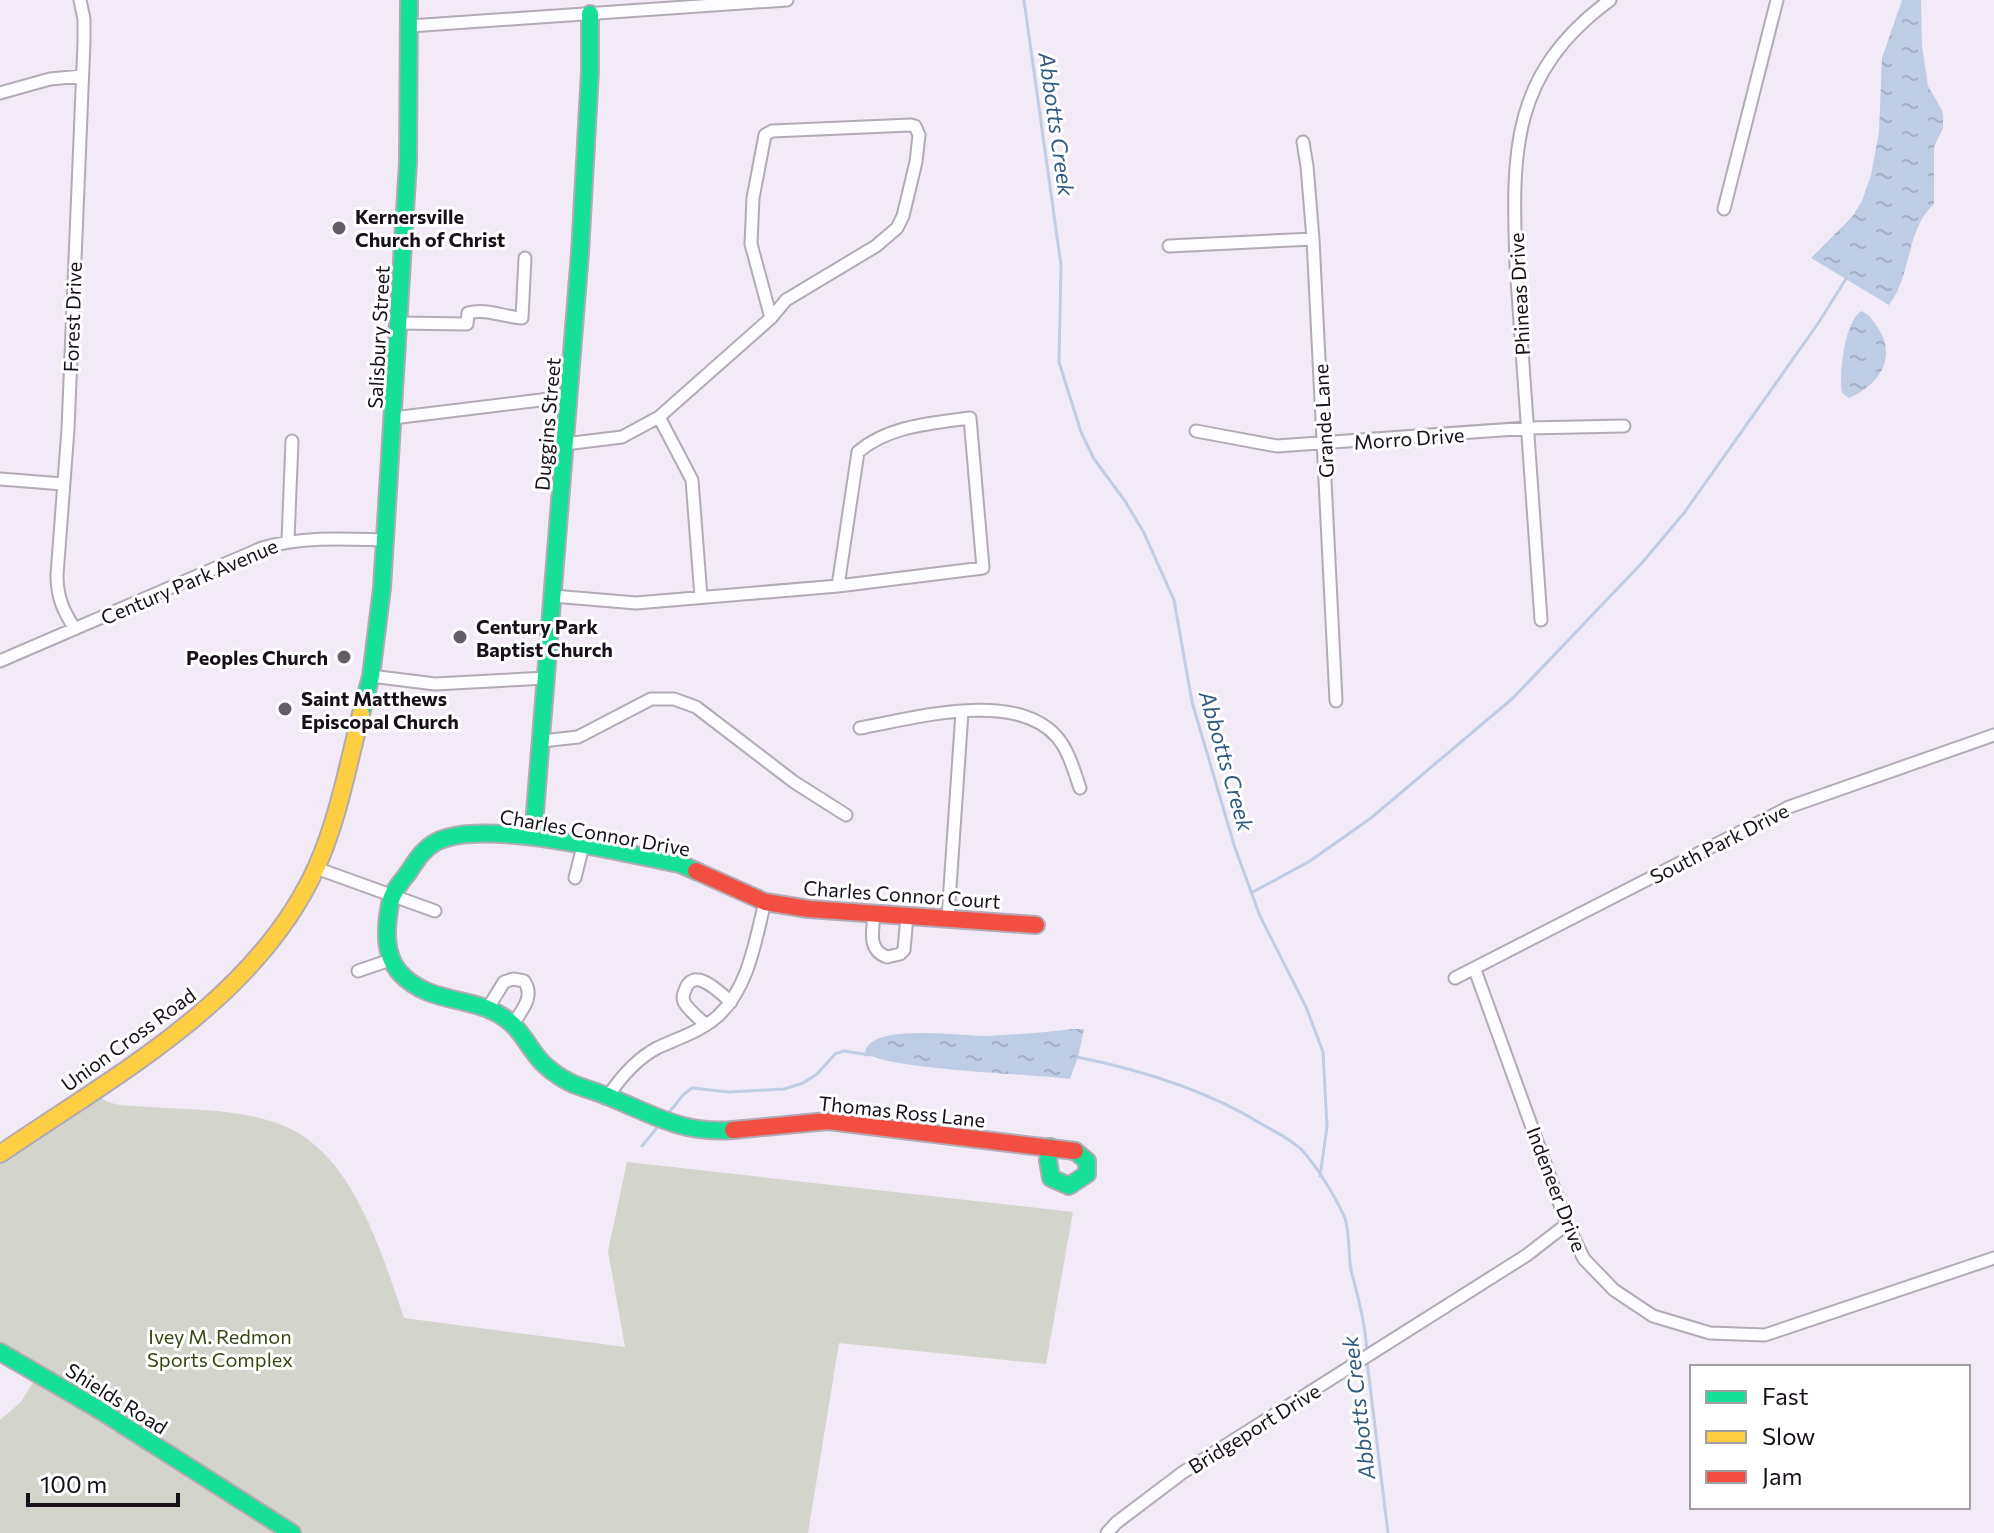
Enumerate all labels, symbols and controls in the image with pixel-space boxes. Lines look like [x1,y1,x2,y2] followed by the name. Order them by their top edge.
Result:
[1033,49,1081,199] water label: Abbotts Creek
[355,204,505,251] place label: Kernersville Church of Christ
[330,219,348,237] marker: Kernersville Church of Christ
[1504,232,1534,356] street label: Phineas Drive
[58,261,86,373] street label: Forest Drive
[362,265,394,409] street label: Salisbury Street
[529,356,565,492] street label: Duggins Street
[1308,363,1338,479] street label: Grande Lane
[1353,422,1465,454] street label: Morro Drive
[97,533,281,629] street label: Century Park Avenue
[476,614,613,661] place label: Century Park Baptist Church
[451,628,469,646] marker: Century Park Baptist Church
[186,645,328,669] place label: Peoples Church
[335,648,353,666] marker: Peoples Church
[301,686,459,733] place label: Saint Matthews Episcopal Church
[1194,687,1260,835] water label: Abbotts Creek
[276,700,294,718] marker: Saint Matthews Episcopal Church
[1646,798,1792,888] street label: South Park Drive
[498,803,692,861] street label: Charles Connor Drive
[803,875,1001,913] street label: Charles Connor Court
[56,982,200,1096] street label: Union Cross Road
[817,1090,987,1132] street label: Thomas Ross Lane
[1522,1123,1592,1255] street label: Indeneer Drive
[147,1324,293,1371] park label: Ivey M. Redmon Sports Complex
[1336,1333,1380,1483] water label: Abbotts Creek
[62,1357,172,1439] street label: Shields Road
[1690,1365,1970,1509] legend
[1184,1378,1324,1478] street label: Bridgeport Drive
[1762,1381,1809,1410] text: Fast
[1762,1421,1815,1450] text: Slow
[28,1457,178,1507] scale bar
[1762,1461,1802,1490] text: Jam
[40,1469,107,1498] text: 100 m

